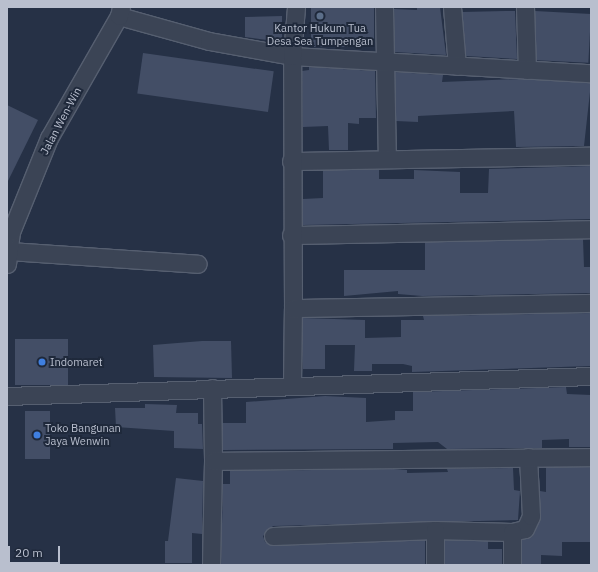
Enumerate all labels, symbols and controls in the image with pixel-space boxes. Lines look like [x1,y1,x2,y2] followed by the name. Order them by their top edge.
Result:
[315,11,325,21] marker: Kantor Hukum Tua Desa Sea Tumpengan
[267,22,373,48] place label: Kantor Hukum Tua Desa Sea Tumpengan
[38,85,84,157] street label: Jalan Wen-Win
[50,355,103,369] place label: Indomaret
[37,357,47,367] marker: Indomaret
[45,422,121,448] place label: Toko Bangunan Jaya Wenwin
[32,430,42,440] marker: Toko Bangunan Jaya Wenwin
[10,538,62,564] scale bar
[15,545,43,560] text: 20 m

